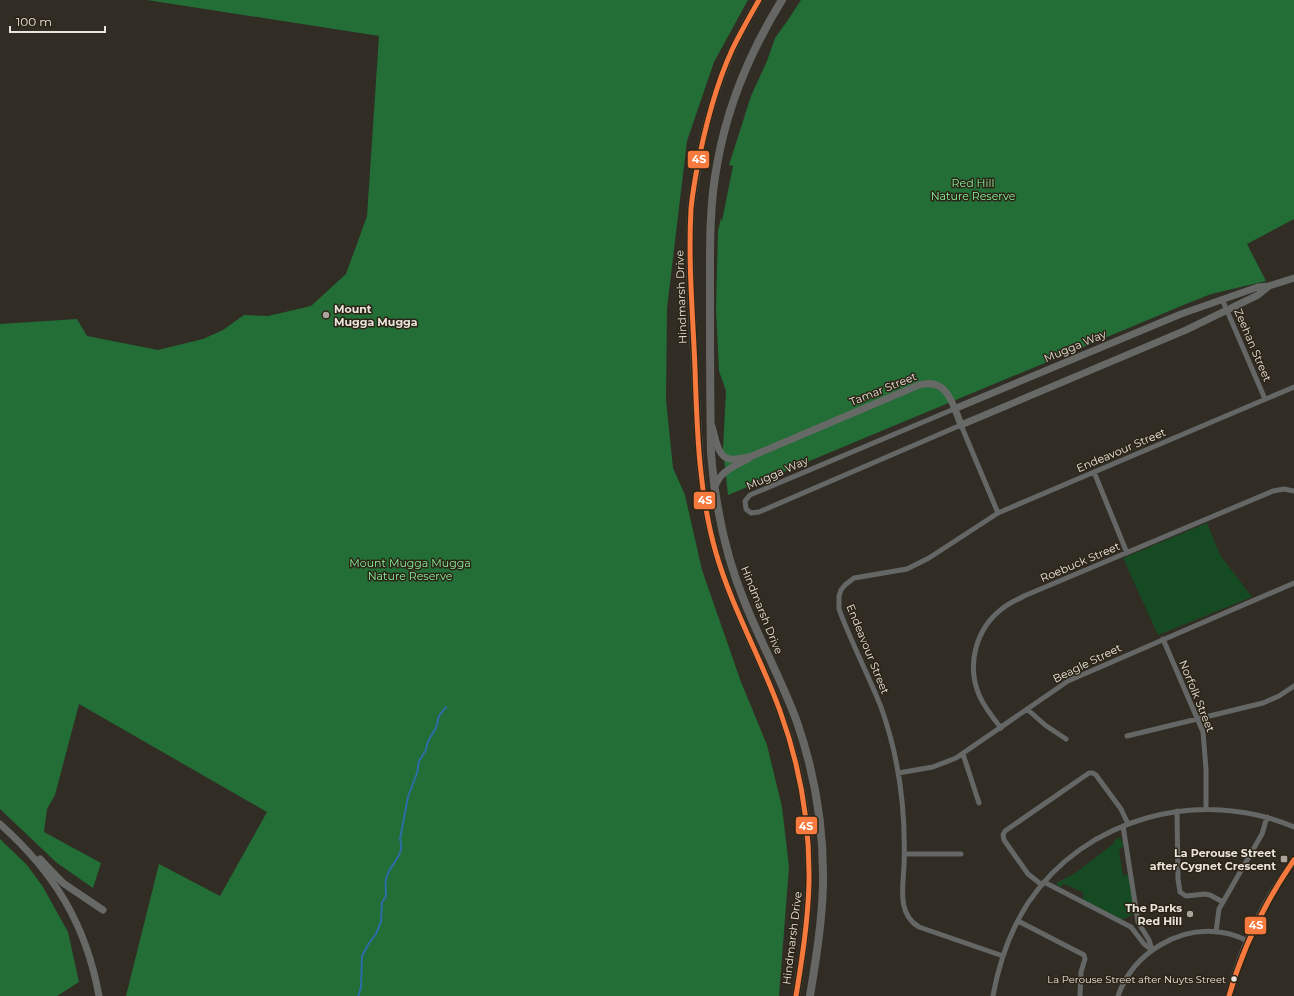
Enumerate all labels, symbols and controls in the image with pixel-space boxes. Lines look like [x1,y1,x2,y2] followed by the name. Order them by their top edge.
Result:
[10,8,105,34] scale bar
[16,14,52,29] text: 100 m
[687,150,710,169] line badge: 4S
[692,152,706,166] text: 4S
[931,176,1016,203] park label: Red Hill Nature Reserve
[672,250,690,344] street label: Hindmarsh Drive
[334,302,418,329] place label: Mount Mugga Mugga
[1231,306,1275,384] street label: Zeehan Street
[321,310,331,320] marker: Mount Mugga Mugga
[1042,327,1108,365] street label: Mugga Way
[847,369,919,409] street label: Tamar Street
[1074,425,1168,475] street label: Endeavour Street
[744,453,810,493] street label: Mugga Way
[693,491,716,510] line badge: 4S
[698,493,712,507] text: 4S
[1038,539,1122,585] street label: Roebuck Street
[349,556,471,583] park label: Mount Mugga Mugga Nature Reserve
[738,564,786,656] street label: Hindmarsh Drive
[844,602,893,697] street label: Endeavour Street
[1050,640,1124,686] street label: Beagle Street
[1176,658,1218,735] street label: Norfolk Street
[795,816,818,835] line badge: 4S
[799,819,813,833] text: 4S
[1150,846,1276,873] place label: La Perouse Street after Cygnet Crescent
[1279,854,1289,864] marker: La Perouse Street after Cygnet Crescent
[779,890,805,985] street label: Hindmarsh Drive
[1125,901,1182,928] place label: The Parks Red Hill
[1185,909,1195,919] marker: The Parks Red Hill
[1244,916,1267,935] line badge: 4S
[1249,918,1263,932] text: 4S
[1047,973,1226,986] place label: La Perouse Street after Nuyts Street
[1229,974,1239,984] marker: La Perouse Street after Nuyts Street

